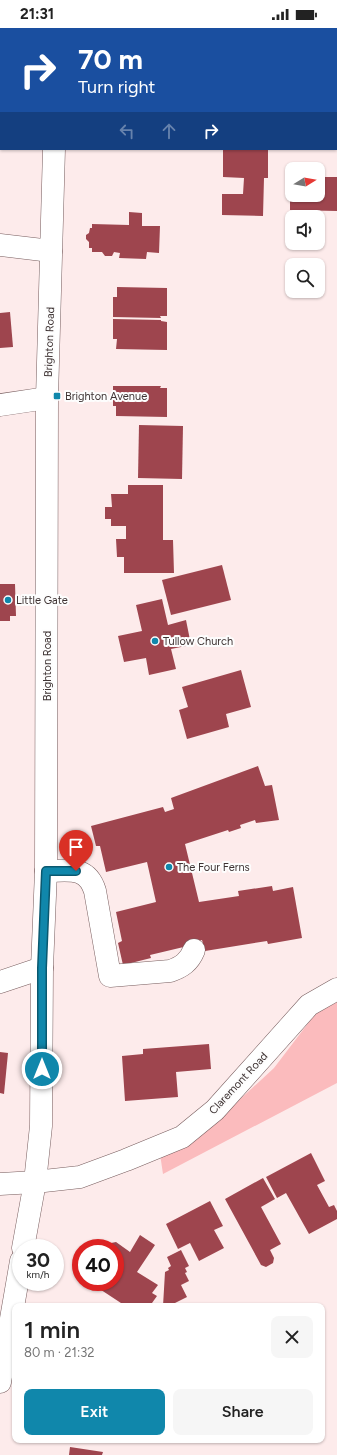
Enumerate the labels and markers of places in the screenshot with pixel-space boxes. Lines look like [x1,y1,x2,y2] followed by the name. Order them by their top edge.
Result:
[65,390,147,403] place label: Brighton Avenue
[52,391,62,401] marker: Brighton Avenue
[16,594,68,607] place label: Little Gate
[3,595,13,605] marker: Little Gate
[163,635,233,648] place label: Tullow Church
[150,636,160,646] marker: Tullow Church
[59,830,93,871] pin
[177,861,250,874] place label: The Four Ferns
[164,862,174,872] marker: The Four Ferns

